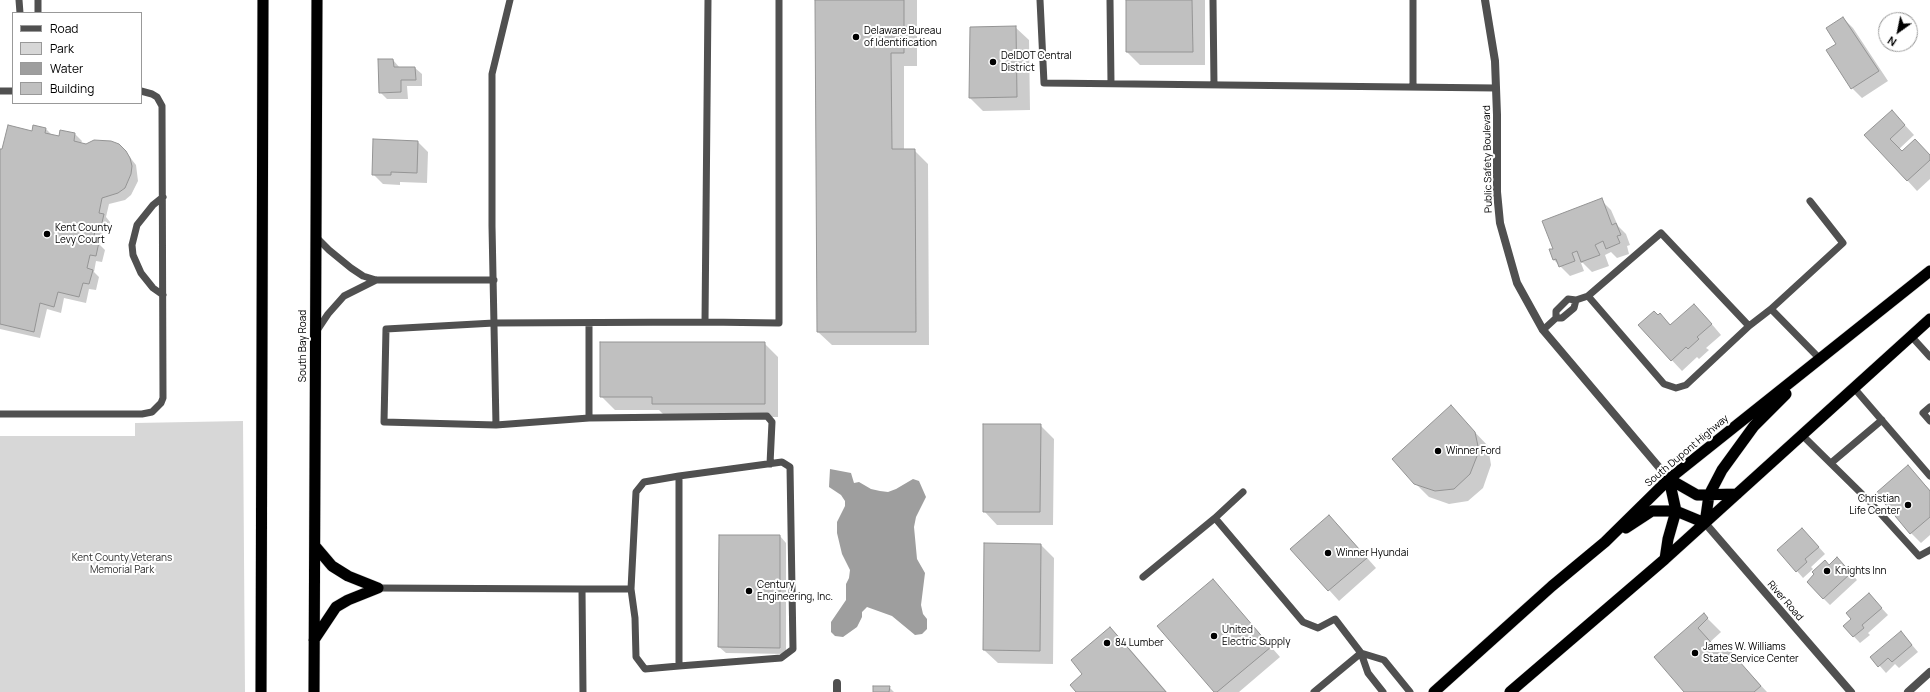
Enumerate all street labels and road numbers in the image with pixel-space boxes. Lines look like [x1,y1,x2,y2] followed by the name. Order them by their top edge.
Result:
[1481,105,1495,213] street label: Public Safety Boulevard
[297,310,309,382] street label: South Bay Road
[1643,413,1731,489] street label: South Dupont Highway
[1765,579,1805,623] street label: River Road

